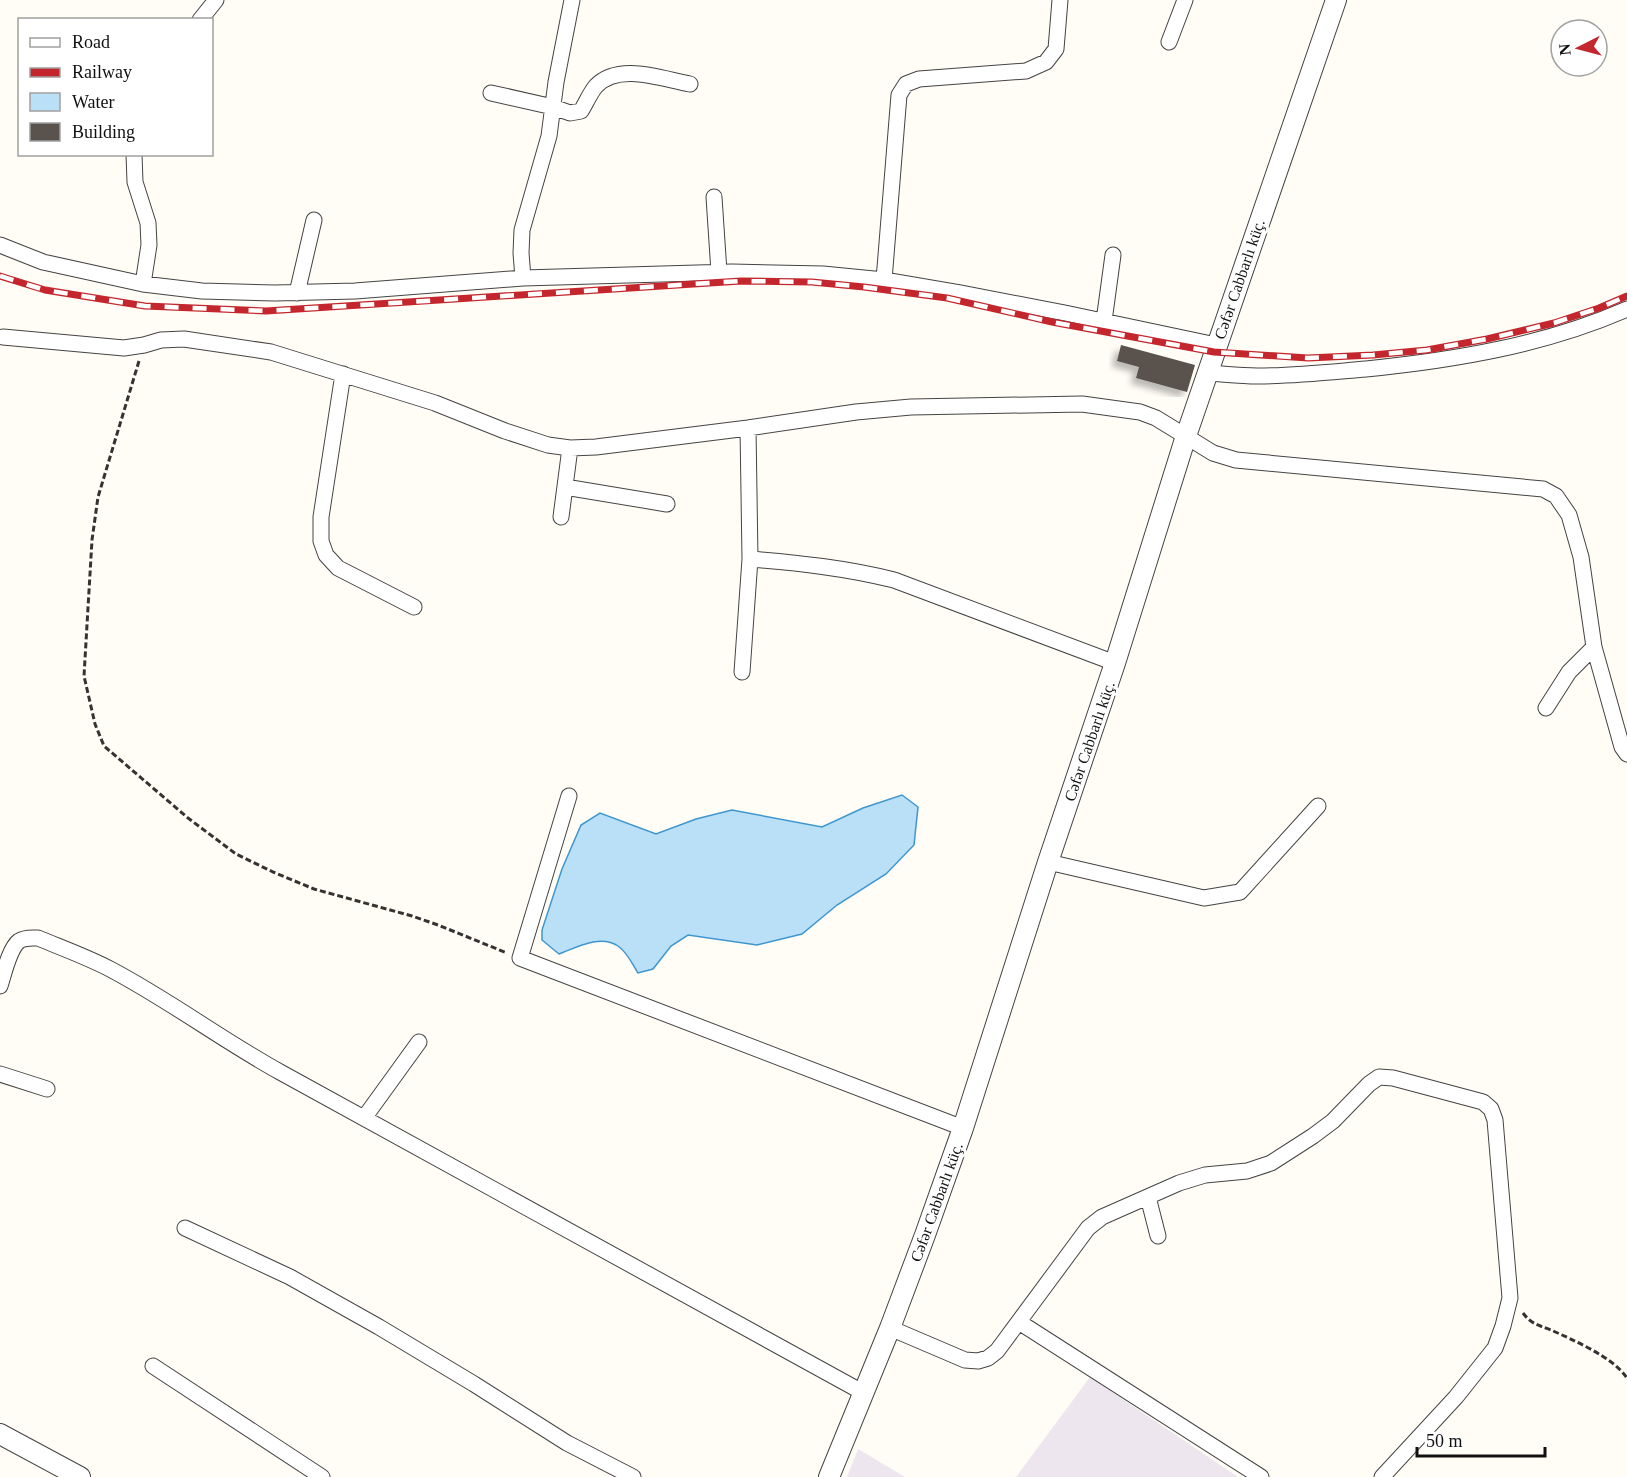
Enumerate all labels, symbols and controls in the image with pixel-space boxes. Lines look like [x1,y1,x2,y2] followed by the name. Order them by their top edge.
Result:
[18,18,213,156] legend
[1549,18,1609,78] north arrow
[72,32,110,52] text: Road
[1555,42,1574,56] text: N
[72,62,132,82] text: Railway
[72,92,115,112] text: Water
[72,122,135,142] text: Building
[1211,217,1269,342] street label: Cəfər Cabbarlı küç.
[1061,679,1119,804] street label: Cəfər Cabbarlı küç.
[907,1140,967,1264] street label: Cəfər Cabbarlı küç.
[1417,1420,1544,1458] scale bar
[1426,1431,1463,1451] text: 50 m

